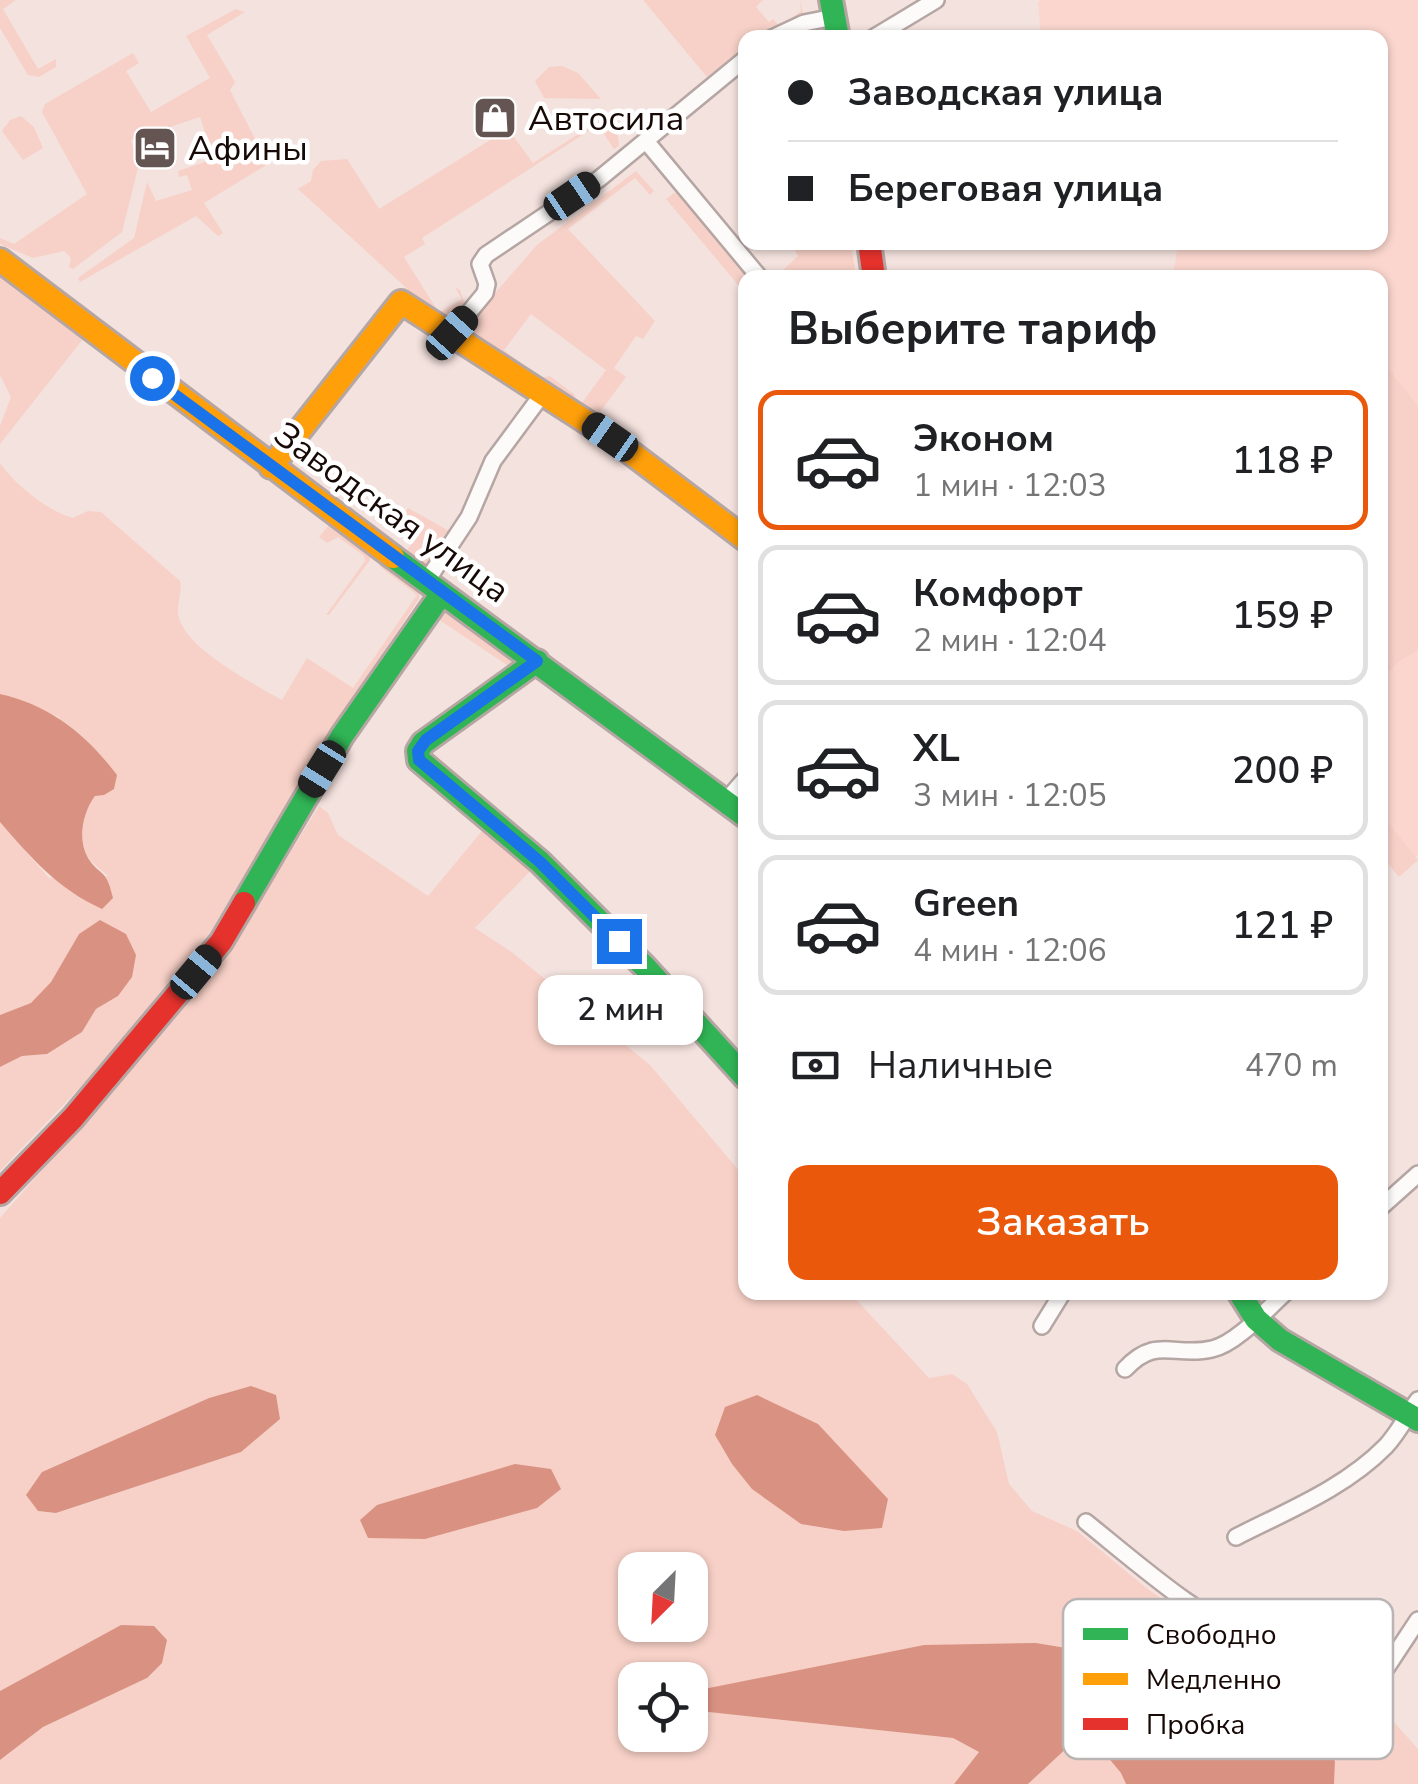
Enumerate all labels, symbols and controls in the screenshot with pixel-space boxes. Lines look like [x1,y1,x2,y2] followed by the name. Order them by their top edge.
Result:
[848,67,1164,118] text: Заводская улица
[472,95,518,141] shop icon: Автосила
[528,95,684,142] place label: Автосила
[132,125,178,171] hotel icon: Афины
[188,125,308,172] place label: Афины
[848,163,1163,214] text: Береговая улица
[539,167,605,225] car
[788,299,1158,360] text: Выберите тариф
[421,301,483,365] car
[130,356,175,401] route start
[577,408,643,466] car
[265,411,519,614] street label: Заводская улица
[913,413,1054,464] text: Эконом
[793,415,883,505] icon: car
[1232,435,1333,486] text: 118 ₽
[913,464,1107,507] text: 1 мин · 12:03
[913,568,1082,619] text: Комфорт
[793,570,883,660] icon: car
[1232,590,1333,641] text: 159 ₽
[913,619,1107,662] text: 2 мин · 12:04
[913,723,960,774] text: XL
[793,725,883,815] icon: car
[293,736,351,802] car
[1232,745,1333,796] text: 200 ₽
[913,774,1107,817] text: 3 мин · 12:05
[913,878,1019,929] text: Green
[793,880,883,970] icon: car
[1232,900,1333,951] text: 121 ₽
[597,919,642,964] route end
[913,929,1107,972] text: 4 мин · 12:06
[165,939,227,1005] car
[536,976,702,1046] callout: 2 мин
[577,988,664,1031] text: 2 мин
[788,1038,843,1093] icon: cash
[868,1040,1053,1091] text: Наличные
[1245,1044,1338,1087] text: 470 m
[788,1165,1338,1280] button: Заказать
[618,1552,708,1642] north arrow
[618,1552,708,1752] map controls
[1063,1599,1393,1759] legend
[1146,1616,1277,1654] text: Свободно
[1146,1661,1282,1699] text: Медленно
[618,1662,708,1752] button: locate
[1146,1706,1245,1744] text: Пробка

